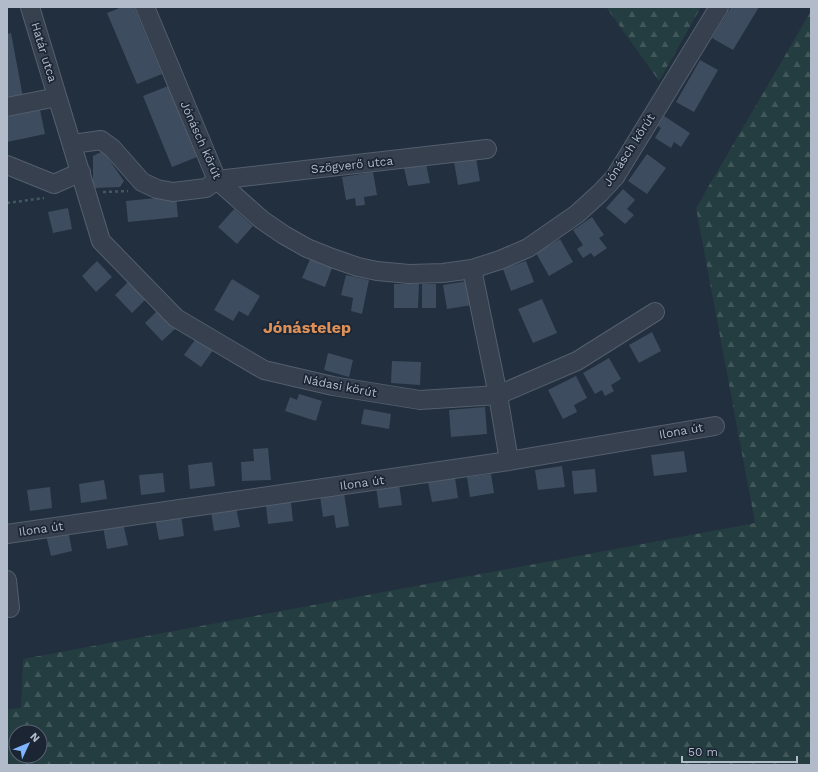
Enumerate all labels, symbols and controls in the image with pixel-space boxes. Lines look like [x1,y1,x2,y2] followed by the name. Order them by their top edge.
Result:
[28,20,60,84] street label: Határ utca
[178,99,224,181] street label: Jónásch körút
[600,111,658,189] street label: Jónásch körút
[310,154,394,176] street label: Szögverő utca
[263,318,351,337] district label: Jónástelep
[302,372,378,400] street label: Nádasi körút
[658,420,704,442] street label: Ilona út
[339,473,385,493] street label: Ilona út
[18,519,64,539] street label: Ilona út
[8,724,48,764] north arrow
[27,730,42,745] text: N
[682,738,797,764] scale bar
[688,745,718,759] text: 50 m

